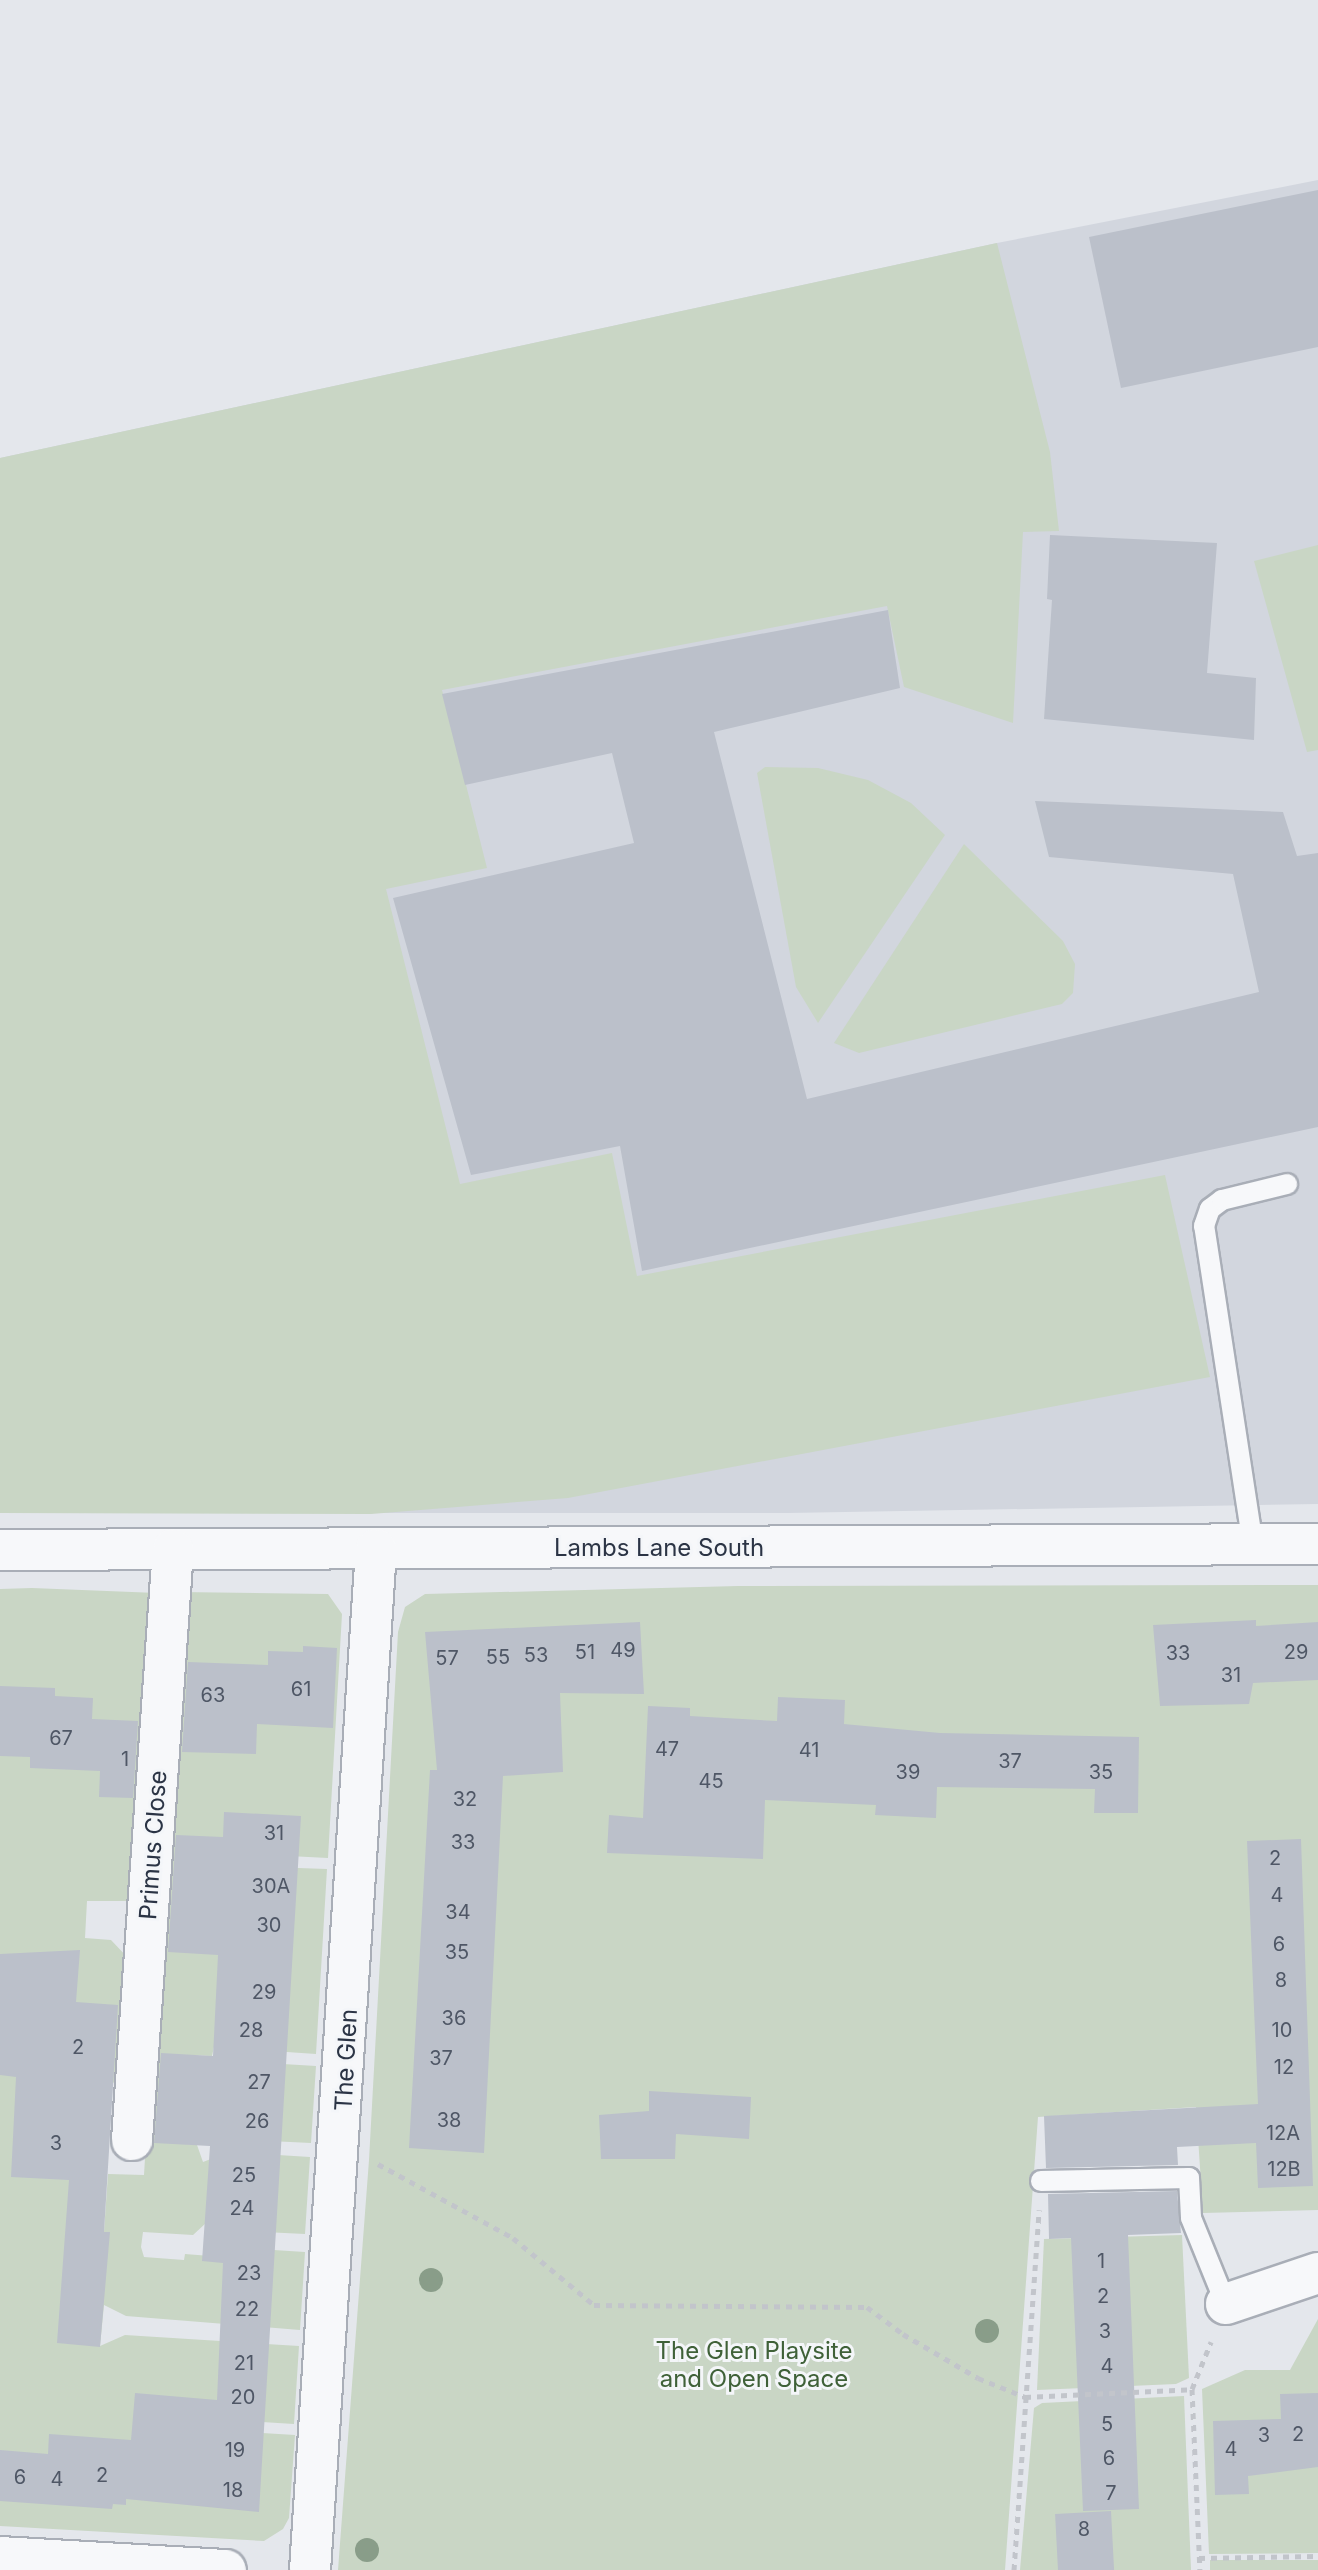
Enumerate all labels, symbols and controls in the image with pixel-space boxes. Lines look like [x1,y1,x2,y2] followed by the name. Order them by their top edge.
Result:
[554,1534,764,1562] street label: Lambs Lane South
[610,1638,636,1662] house number: 49
[575,1640,595,1664] house number: 51
[1284,1640,1308,1664] house number: 29
[1166,1641,1190,1665] house number: 33
[524,1643,548,1667] house number: 53
[486,1645,510,1669] house number: 55
[435,1646,459,1670] house number: 57
[1221,1663,1241,1687] house number: 31
[291,1677,311,1701] house number: 61
[201,1683,225,1707] house number: 63
[49,1726,73,1750] house number: 67
[655,1737,679,1761] house number: 47
[799,1738,819,1762] house number: 41
[121,1747,129,1771] house number: 1
[998,1749,1022,1773] house number: 37
[896,1760,920,1784] house number: 39
[1089,1760,1113,1784] house number: 35
[133,1769,173,1921] street label: Primus Close
[698,1769,724,1793] house number: 45
[453,1787,477,1811] house number: 32
[264,1821,284,1845] house number: 31
[451,1830,475,1854] house number: 33
[1269,1846,1281,1870] house number: 2
[252,1874,290,1898] house number: 30A
[1271,1883,1283,1907] house number: 4
[445,1900,471,1924] house number: 34
[257,1913,281,1937] house number: 30
[1273,1932,1285,1956] house number: 6
[445,1940,469,1964] house number: 35
[1275,1968,1287,1992] house number: 8
[252,1980,276,2004] house number: 29
[442,2006,466,2030] house number: 36
[329,2008,363,2112] street label: The Glen
[239,2018,263,2042] house number: 28
[1272,2018,1292,2042] house number: 10
[72,2035,84,2059] house number: 2
[429,2046,453,2070] house number: 37
[1274,2055,1294,2079] house number: 12
[247,2070,271,2094] house number: 27
[437,2108,461,2132] house number: 38
[245,2109,269,2133] house number: 26
[1266,2121,1300,2145] house number: 12A
[50,2131,62,2155] house number: 3
[1267,2157,1301,2181] house number: 12B
[232,2163,256,2187] house number: 25
[230,2196,254,2220] house number: 24
[1097,2249,1105,2273] house number: 1
[237,2261,261,2285] house number: 23
[1097,2284,1109,2308] house number: 2
[235,2297,259,2321] house number: 22
[1099,2319,1111,2343] house number: 3
[656,2337,852,2393] park label: The Glen Playsite and Open Space
[234,2351,254,2375] house number: 21
[1101,2354,1113,2378] house number: 4
[231,2385,255,2409] house number: 20
[1101,2412,1113,2436] house number: 5
[1292,2422,1304,2446] house number: 2
[1258,2423,1270,2447] house number: 3
[1225,2437,1237,2461] house number: 4
[225,2438,245,2462] house number: 19
[1103,2446,1115,2470] house number: 6
[96,2463,108,2487] house number: 2
[14,2465,26,2489] house number: 6
[51,2467,63,2491] house number: 4
[223,2478,243,2502] house number: 18
[1105,2481,1117,2505] house number: 7
[1078,2517,1090,2541] house number: 8

